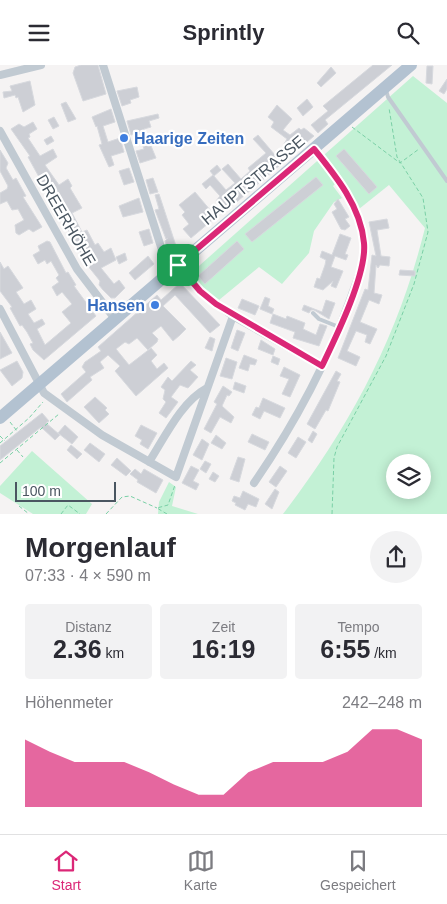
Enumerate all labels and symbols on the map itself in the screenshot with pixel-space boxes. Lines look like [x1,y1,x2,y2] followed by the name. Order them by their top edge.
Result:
[134,130,244,147] place label: Haarige Zeiten
[118,132,130,144] marker: Haarige Zeiten
[198,132,308,228] street label: HAUPTSTRASSE
[33,171,99,269] street label: DREERHÖHE
[157,244,199,286] pin
[87,297,145,314] place label: Hansen
[149,299,161,311] marker: Hansen
[15,479,116,502] scale bar

